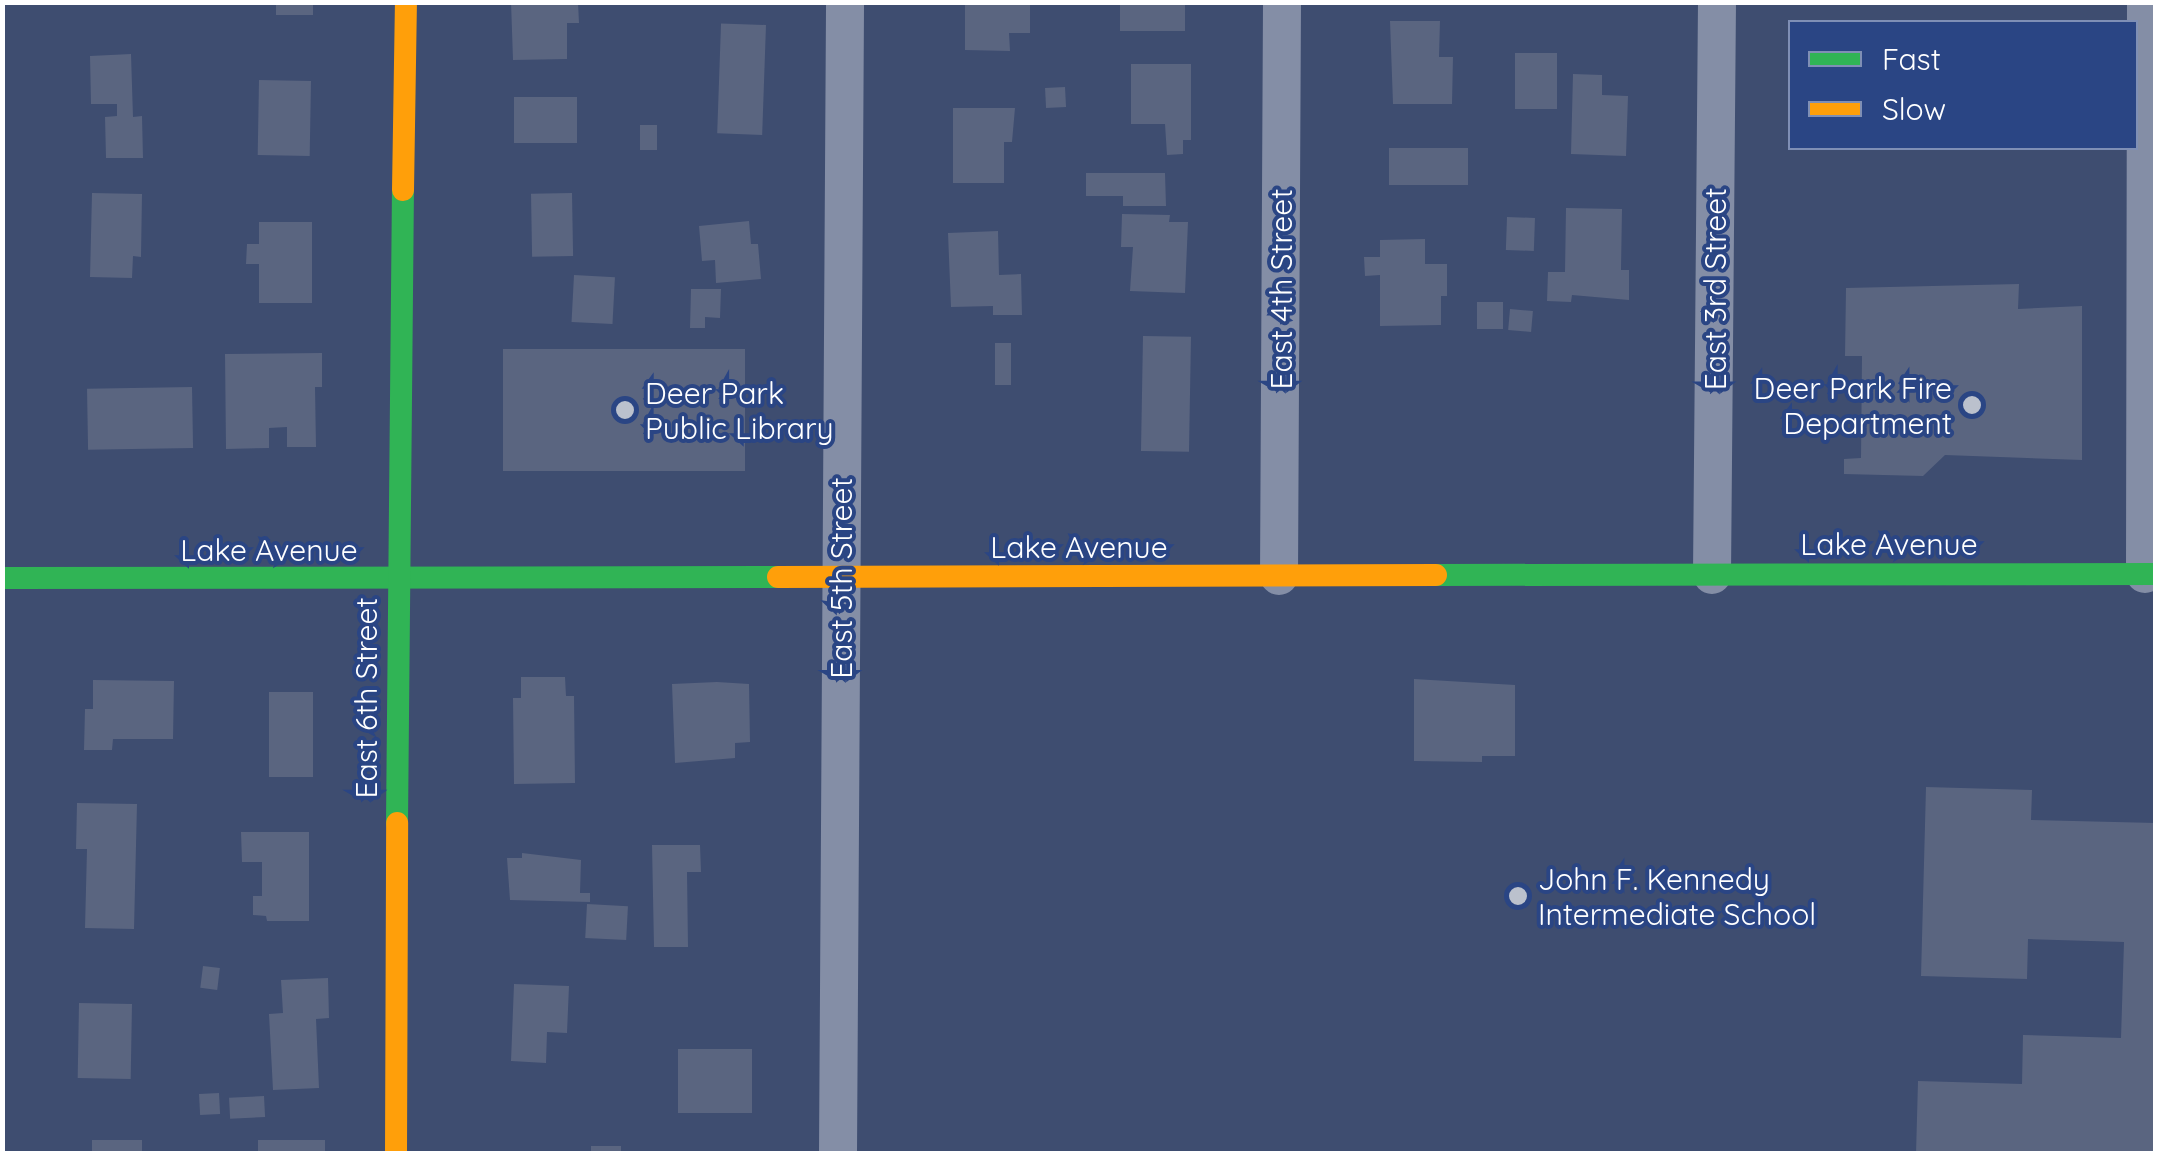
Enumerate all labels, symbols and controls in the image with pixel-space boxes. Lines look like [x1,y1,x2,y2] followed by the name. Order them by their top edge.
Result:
[1788,20,2138,150] legend
[1882,40,1941,78] text: Fast
[1882,90,1946,128] text: Slow
[1697,188,1733,390] street label: East 3rd Street
[1263,189,1299,389] street label: East 4th Street
[1754,370,1952,440] place label: Deer Park Fire Department
[645,375,834,446] place label: Deer Park Public Library
[1961,394,1983,416] marker: Deer Park Fire Department
[614,399,636,421] marker: Deer Park Public Library
[823,477,859,679] street label: East 5th Street
[1800,526,1978,562] street label: Lake Avenue
[990,529,1168,565] street label: Lake Avenue
[180,532,358,568] street label: Lake Avenue
[348,597,384,799] street label: East 6th Street
[1538,861,1816,932] place label: John F. Kennedy Intermediate School
[1507,885,1529,907] marker: John F. Kennedy Intermediate School

